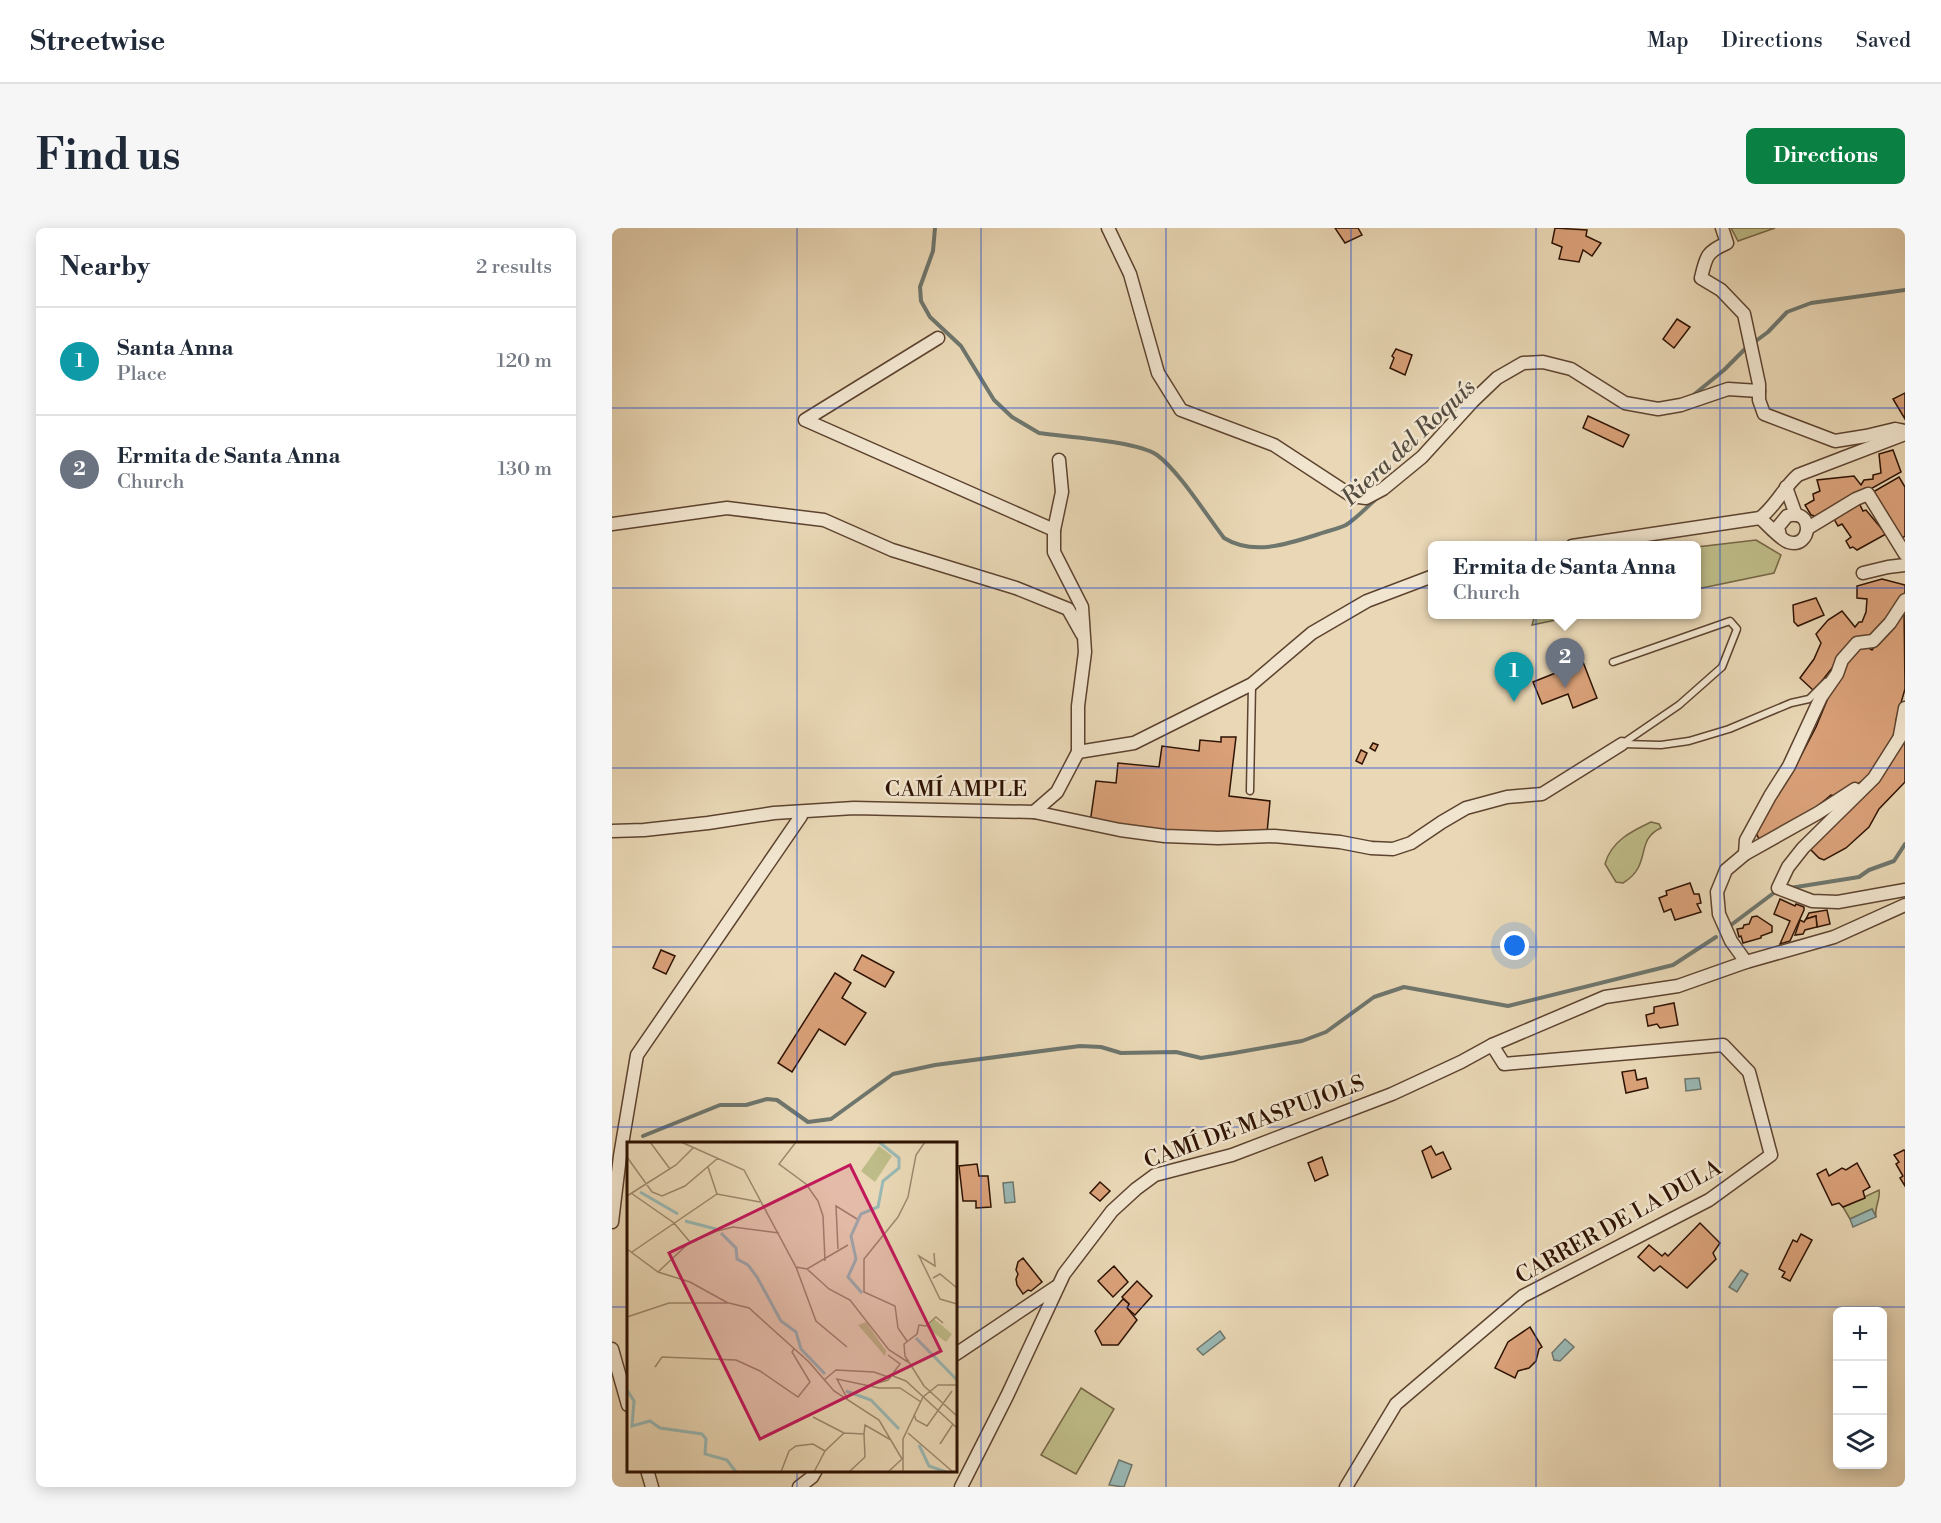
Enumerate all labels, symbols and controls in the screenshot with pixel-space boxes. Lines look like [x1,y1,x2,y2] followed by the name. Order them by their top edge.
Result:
[30,24,165,59] text: Streetwise
[1647,28,1689,54] text: Map
[1722,28,1823,54] text: Directions
[1856,28,1911,54] text: Saved
[1746,128,1905,184] button: Directions
[36,130,180,183] text: Find us
[60,251,150,283] text: Nearby
[476,255,552,280] text: 2 results
[117,335,233,362] text: Santa Anna
[75,349,84,374] text: 1
[497,349,552,374] text: 120 m
[117,362,167,387] text: Place
[1334,373,1482,513] water label: Riera del Roquís
[117,443,340,470] text: Ermita de Santa Anna
[73,457,86,482] text: 2
[497,457,552,482] text: 130 m
[117,470,184,495] text: Church
[1428,541,1701,619] popup
[1453,554,1676,581] text: Ermita de Santa Anna
[1453,581,1520,606] text: Church
[1546,638,1584,688] pin: 2
[1494,652,1534,702] pin: 1
[885,775,1027,803] street label: CAMÍ AMPLE
[1500,931,1529,960] your location
[1140,1069,1369,1175] street label: CAMÍ DE MASPUJOLS
[627,1142,957,1472] inset map
[1511,1154,1727,1290] street label: CARRER DE LA DULA
[1833,1307,1887,1469] map controls
[1833,1307,1887,1361] button: +
[1833,1361,1887,1415] button: −
[1833,1415,1887,1469] button: layers

